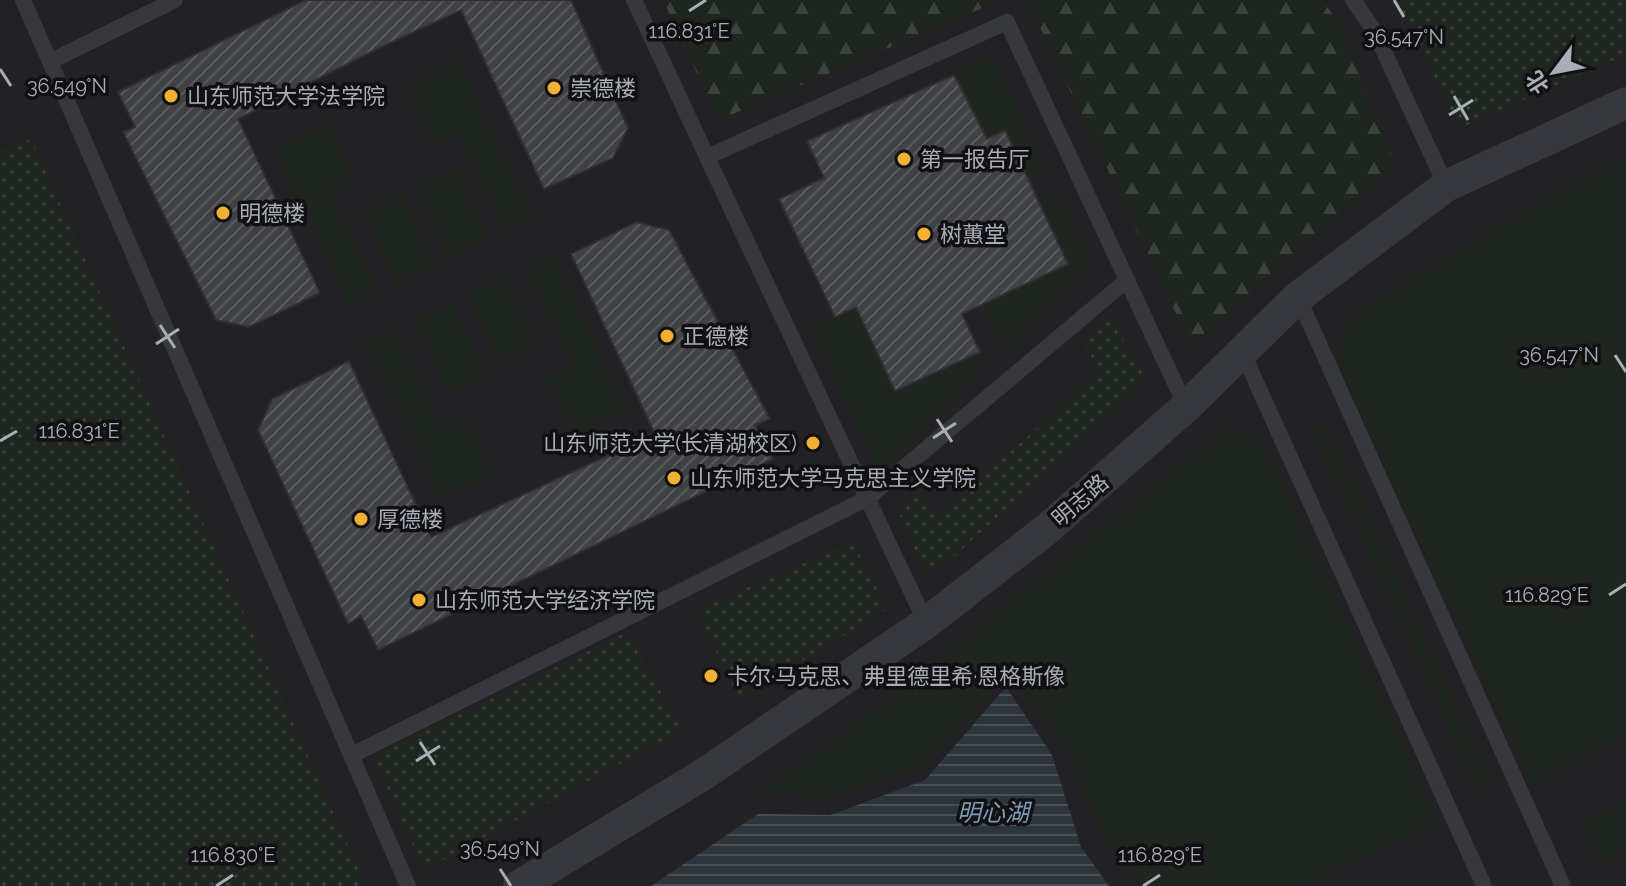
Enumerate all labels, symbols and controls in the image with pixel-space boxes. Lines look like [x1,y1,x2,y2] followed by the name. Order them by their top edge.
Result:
[648,19,730,43] text: 116.831°E
[1364,25,1444,49] text: 36.547°N
[1514,32,1594,112] north arrow
[1520,66,1554,99] text: 北
[27,74,107,98] text: 36.549°N
[570,75,636,101] place label: 崇德楼
[545,79,563,97] marker: 崇德楼
[187,83,385,109] place label: 山东师范大学法学院
[162,87,180,105] marker: 山东师范大学法学院
[920,146,1030,172] place label: 第一报告厅
[895,150,913,168] marker: 第一报告厅
[239,200,305,226] place label: 明德楼
[214,204,232,222] marker: 明德楼
[940,221,1006,247] place label: 树蕙堂
[915,225,933,243] marker: 树蕙堂
[683,323,749,349] place label: 正德楼
[658,327,676,345] marker: 正德楼
[1519,343,1599,367] text: 36.547°N
[38,419,120,443] text: 116.831°E
[543,430,797,456] place label: 山东师范大学(长清湖校区)
[804,434,822,452] marker: 山东师范大学(长清湖校区)
[690,465,976,491] place label: 山东师范大学马克思主义学院
[665,469,683,487] marker: 山东师范大学马克思主义学院
[1047,469,1113,531] street label: 明志路
[377,506,443,532] place label: 厚德楼
[352,510,370,528] marker: 厚德楼
[1505,583,1589,607] text: 116.829°E
[435,587,655,613] place label: 山东师范大学经济学院
[410,591,428,609] marker: 山东师范大学经济学院
[727,663,1065,689] place label: 卡尔·马克思、弗里德里希·恩格斯像
[702,667,720,685] marker: 卡尔·马克思、弗里德里希·恩格斯像
[957,798,1033,827] water label: 明心湖
[460,837,540,861] text: 36.549°N
[191,843,275,867] text: 116.830°E
[1118,843,1202,867] text: 116.829°E

